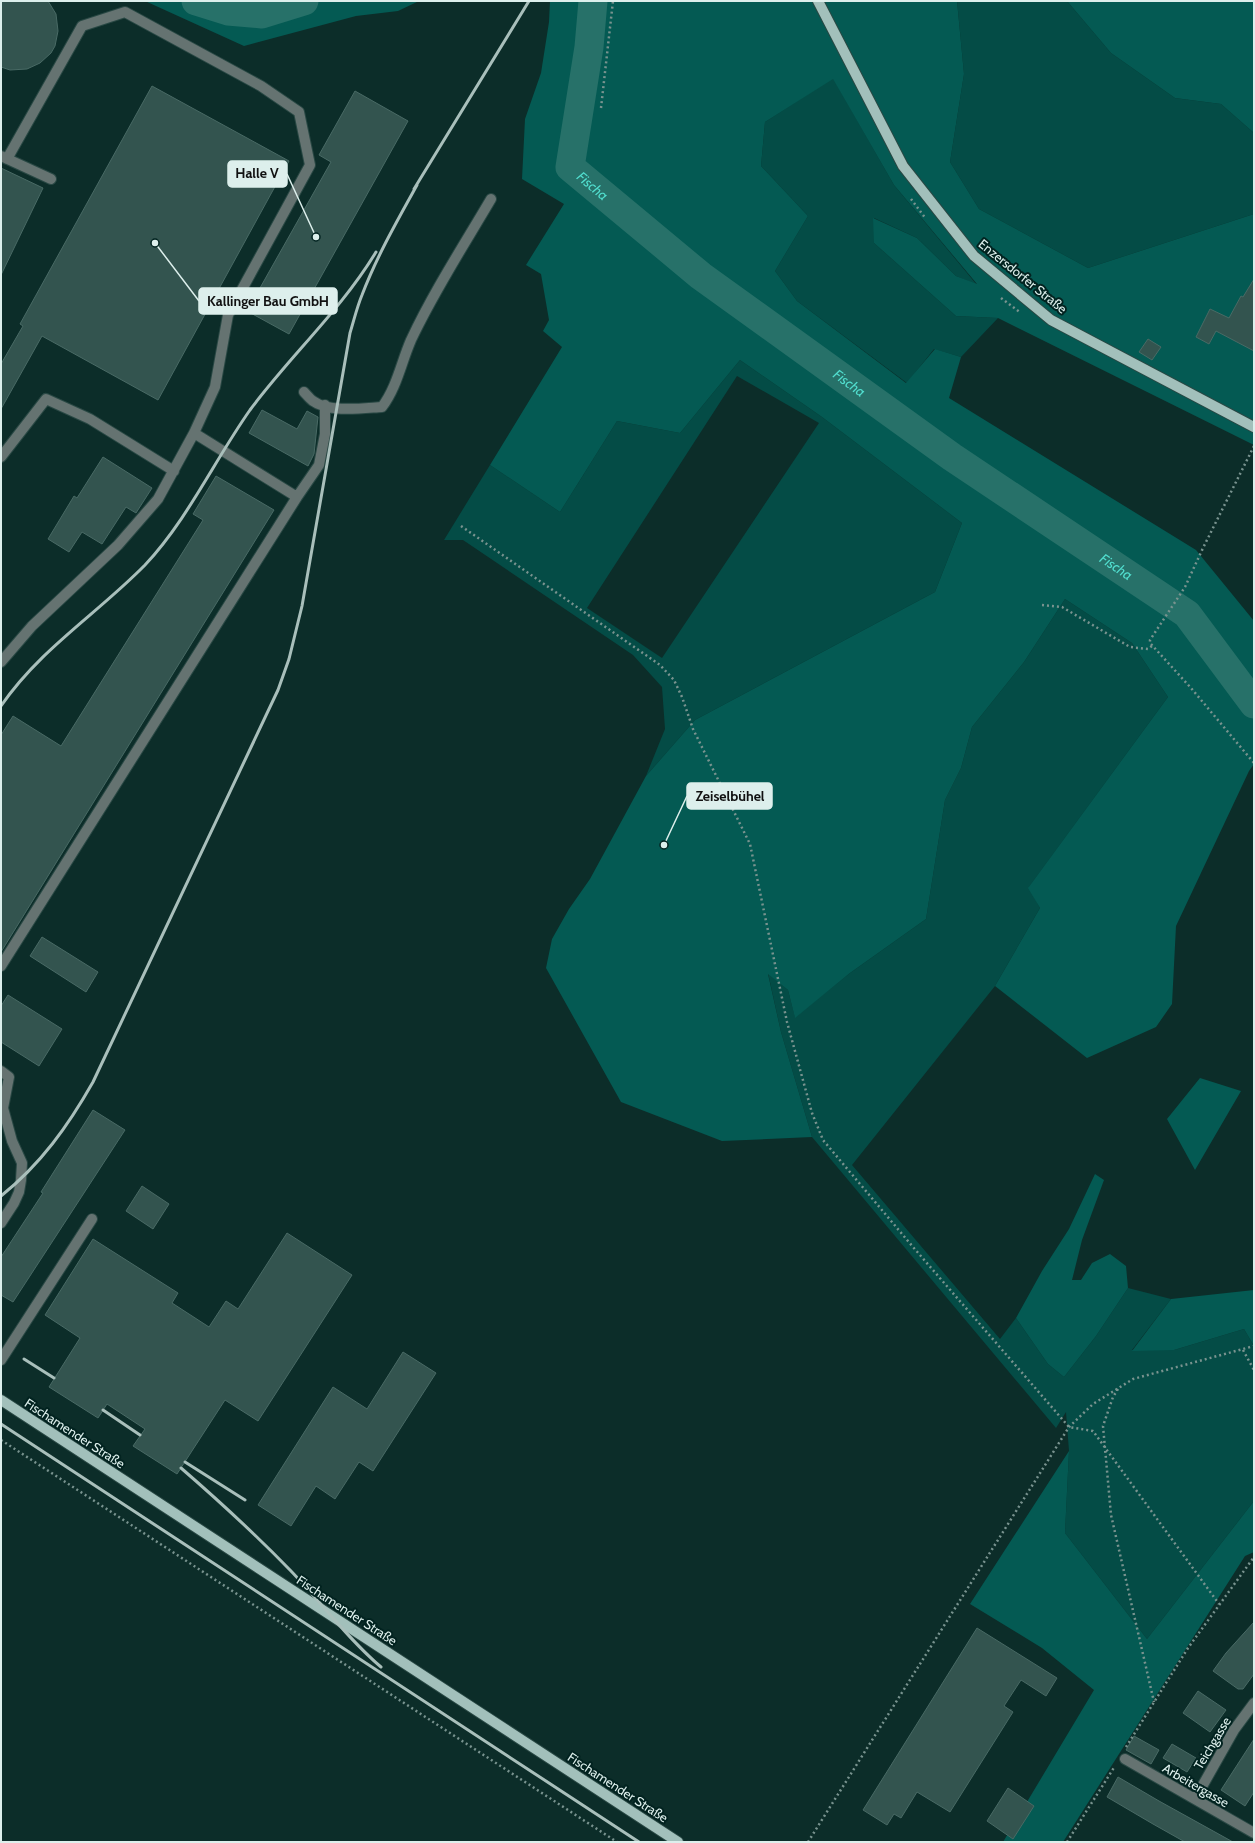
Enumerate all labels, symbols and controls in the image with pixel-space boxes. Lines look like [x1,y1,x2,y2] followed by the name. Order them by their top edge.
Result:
[228,161,287,187] callout: Halle V
[235,164,279,182] text: Halle V
[573,167,612,204] water label: Fischa
[976,235,1071,317] street label: Enzersdorfer Straße
[199,288,337,314] callout: Kallinger Bau GmbH
[207,292,329,310] text: Kallinger Bau GmbH
[830,365,869,401] water label: Fischa
[1096,549,1136,584] water label: Fischa
[687,783,772,809] callout: Zeiselbühel
[695,787,765,805] text: Zeiselbühel
[22,1395,128,1472] street label: Fischamender Straße
[294,1572,400,1649] street label: Fischamender Straße
[1190,1714,1234,1772] street label: Teichgasse
[565,1749,671,1826] street label: Fischamender Straße
[1160,1760,1232,1811] street label: Arbeitergasse

